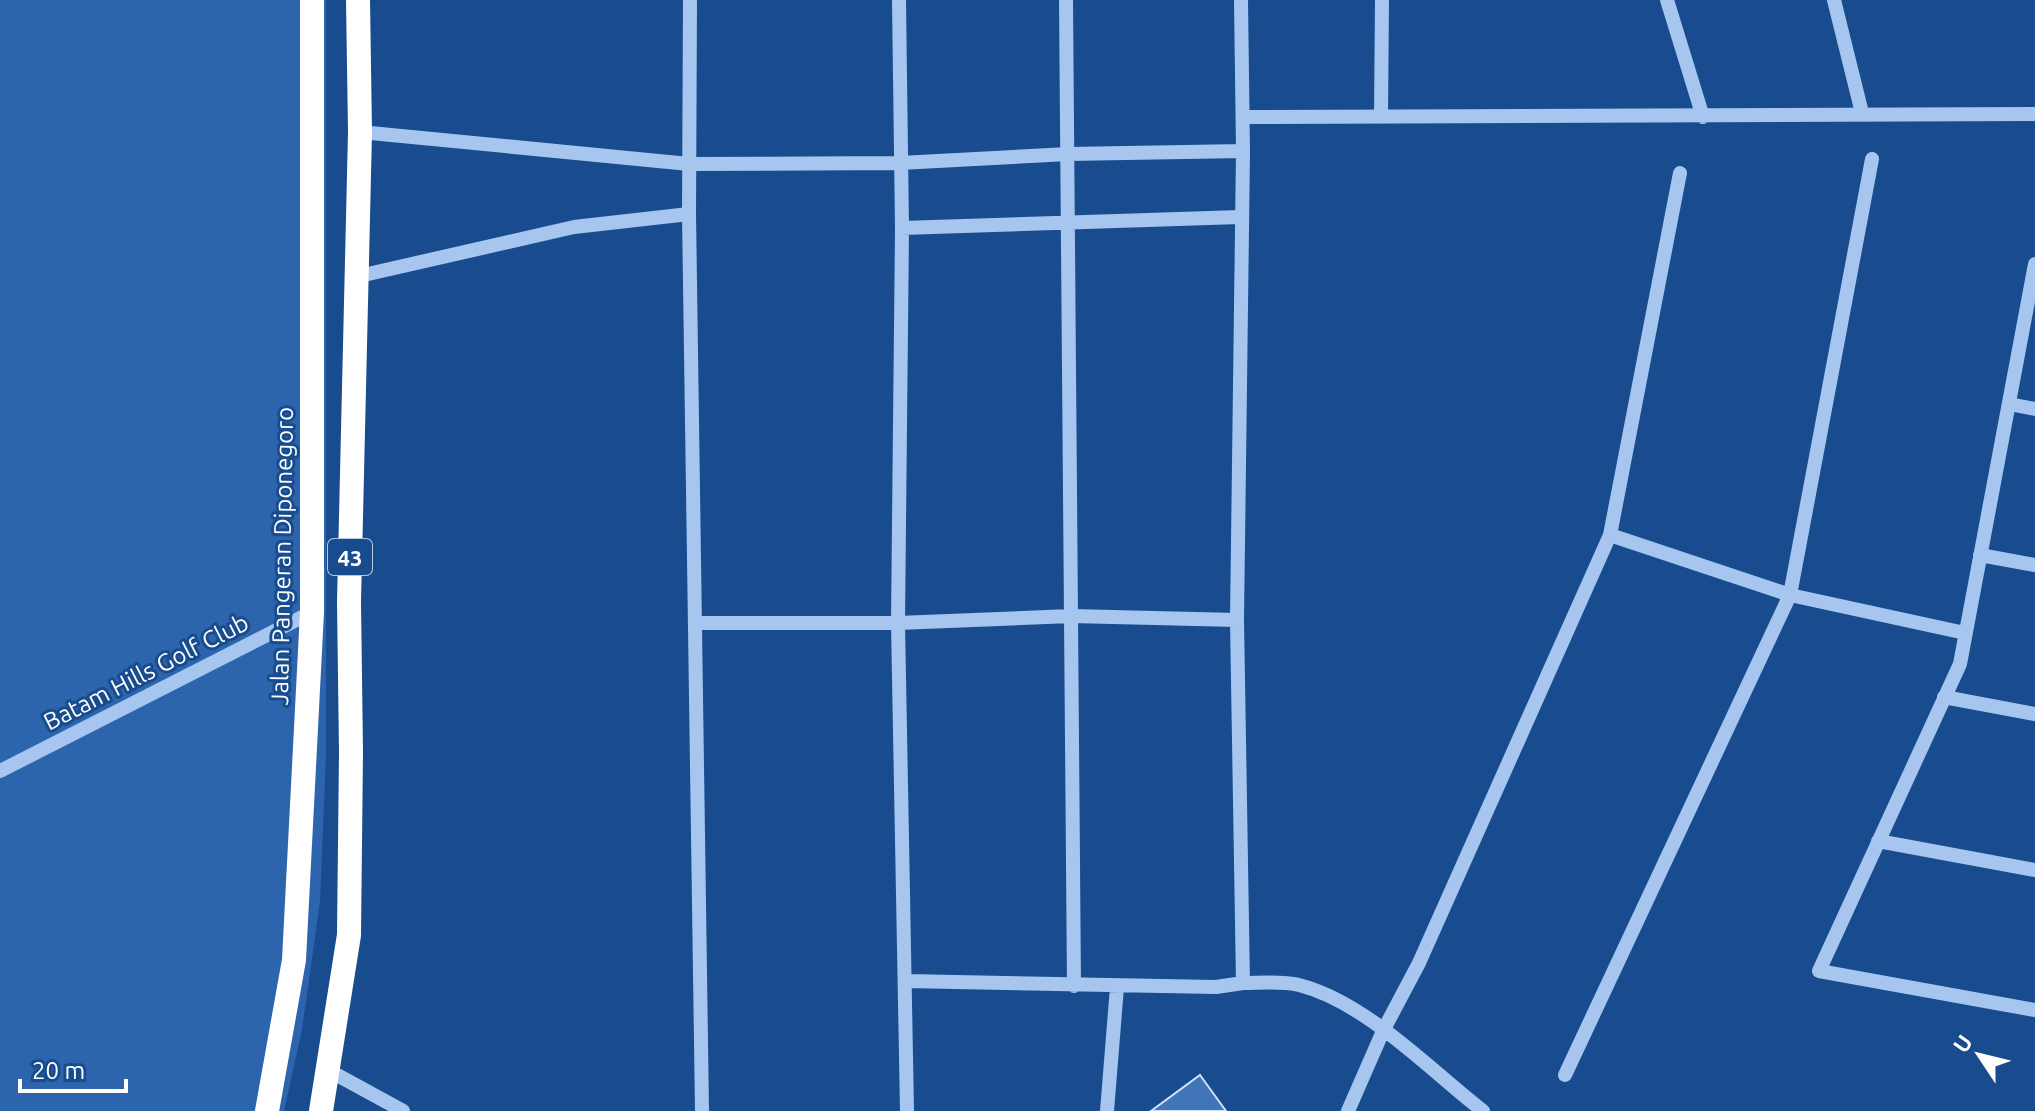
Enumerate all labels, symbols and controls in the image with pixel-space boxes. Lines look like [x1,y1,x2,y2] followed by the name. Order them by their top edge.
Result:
[266,406,298,706] street label: Jalan Pangeran Diponegoro
[328,539,372,575] road number: 43
[39,609,253,735] street label: Batam Hills Golf Club
[1939,1015,2019,1095] north arrow
[1948,1030,1977,1057] text: U
[20,1043,126,1093] scale bar
[32,1057,85,1084] text: 20 m

